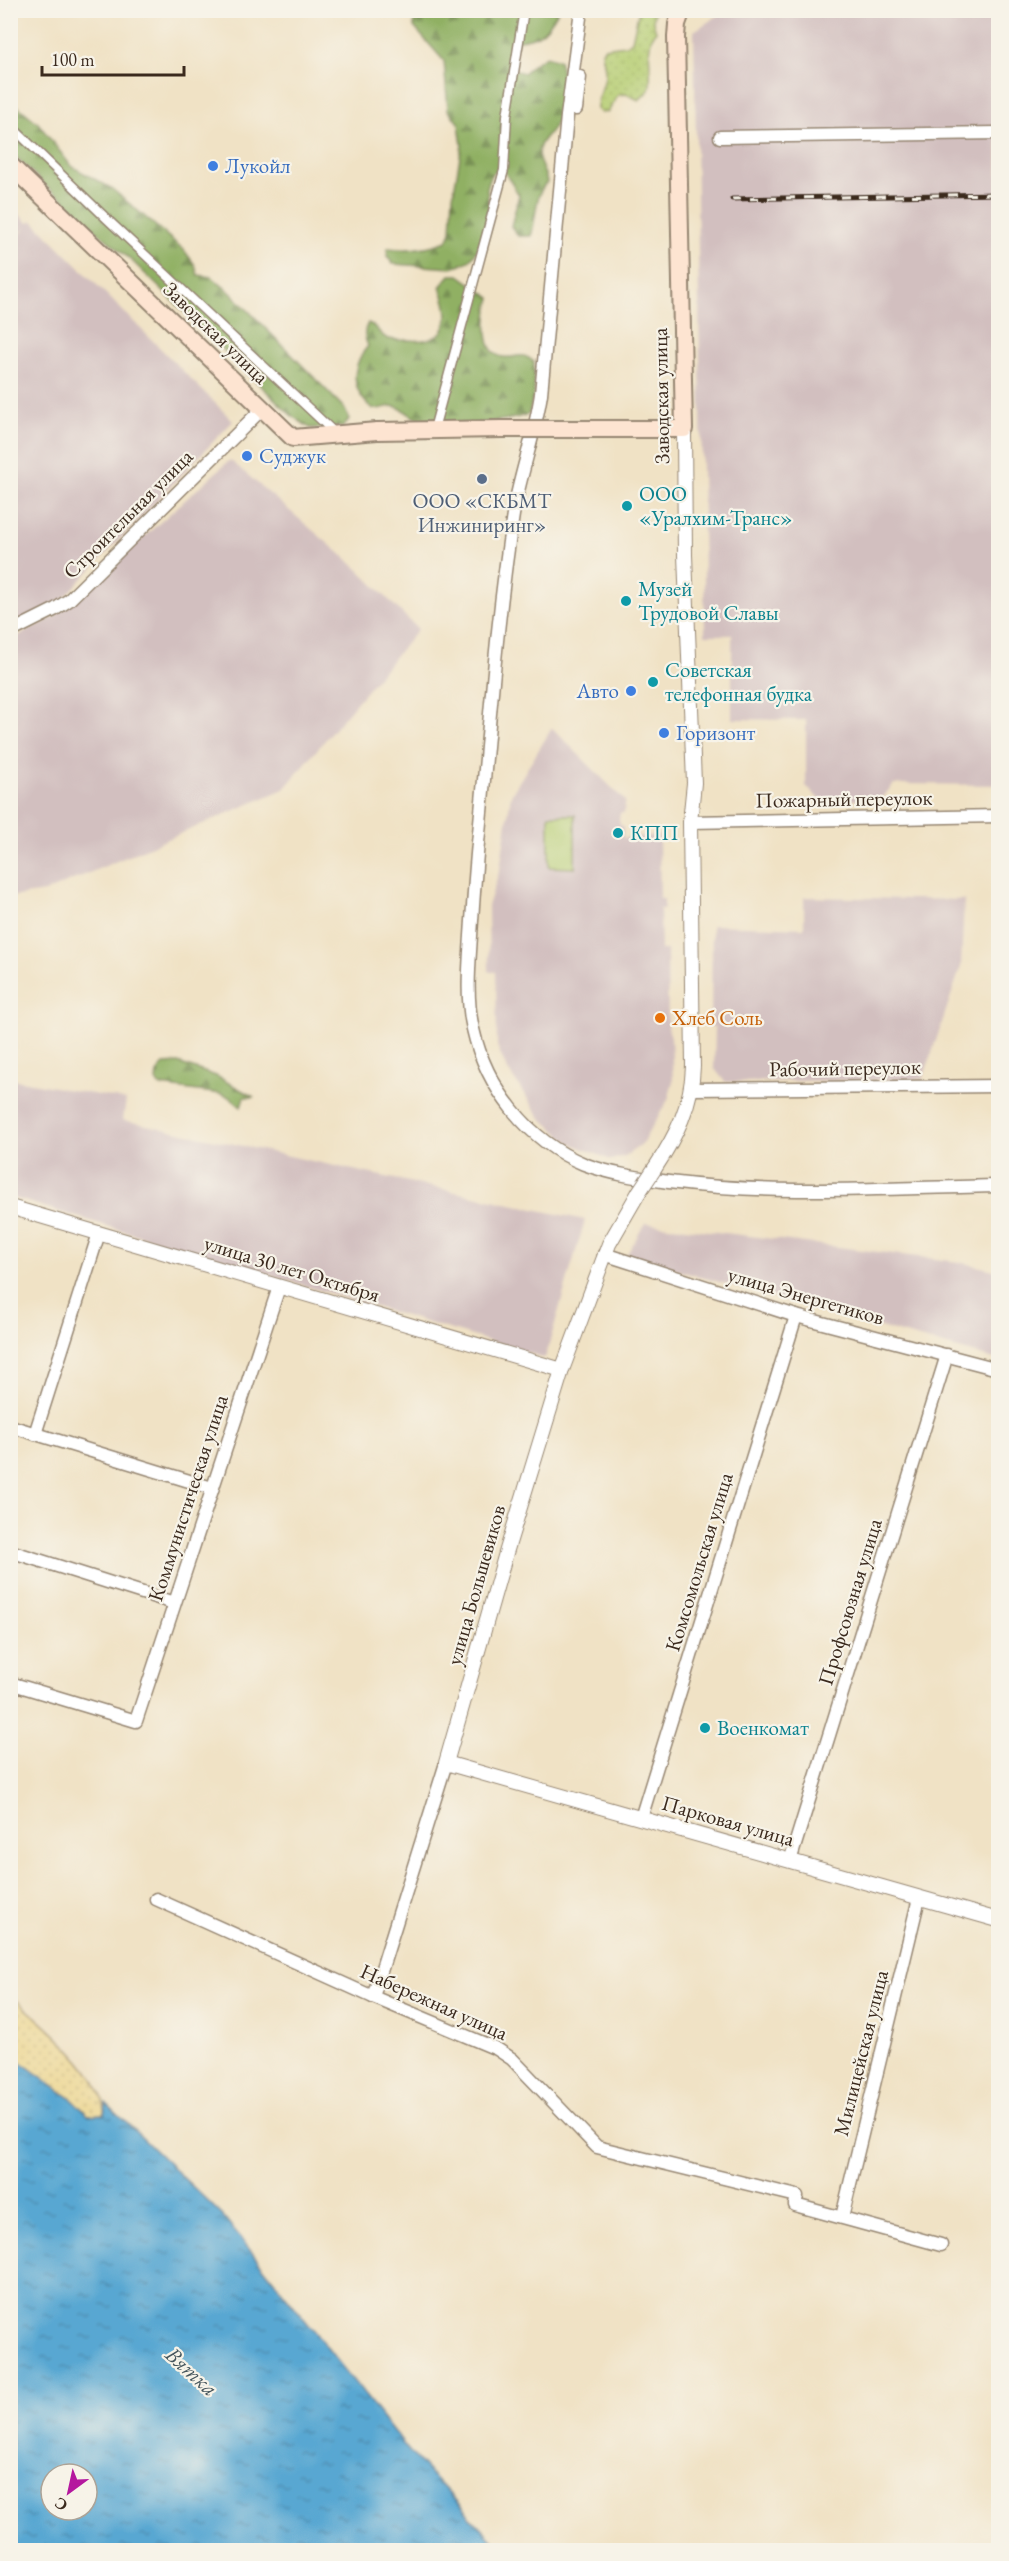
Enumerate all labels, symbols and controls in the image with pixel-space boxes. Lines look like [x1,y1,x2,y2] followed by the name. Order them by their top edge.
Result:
[42,39,184,77] scale bar
[51,48,95,71] text: 100 m
[225,152,290,179] place label: Лукойл
[206,159,220,173] marker: Лукойл
[158,276,275,390] street label: Заводская улица
[646,327,675,464] street label: Заводская улица
[259,442,326,469] place label: Суджук
[57,443,199,584] street label: Строительная улица
[240,449,254,463] marker: Суджук
[475,472,489,486] marker: ООО «СКБМТ Инжиниринг»
[639,480,793,531] place label: ООО «Уралхим-Транс»
[413,487,552,538] place label: ООО «СКБМТ Инжиниринг»
[620,499,634,513] marker: ООО «Уралхим-Транс»
[638,575,779,626] place label: Музей Трудовой Славы
[619,594,633,608] marker: Музей Трудовой Славы
[665,656,813,707] place label: Советская телефонная будка
[646,675,660,689] marker: Советская телефонная будка
[576,677,619,704] place label: Авто
[624,684,638,698] marker: Авто
[676,719,756,746] place label: Горизонт
[657,726,671,740] marker: Горизонт
[755,783,933,814] street label: Пожарный переулок
[630,819,679,846] place label: КПП
[611,826,625,840] marker: КПП
[671,1004,763,1031] place label: Хлеб Соль
[653,1011,667,1025] marker: Хлеб Соль
[769,1053,921,1082] street label: Рабочий переулок
[201,1229,383,1308] street label: улица 30 лет Октября
[725,1260,887,1331] street label: улица Энергетиков
[141,1391,234,1605] street label: Коммунистическая улица
[658,1469,739,1655] street label: Комсомольская улица
[440,1502,511,1668] street label: улица Большевиков
[811,1515,888,1689] street label: Профсоюзная улица
[717,1714,809,1741] place label: Военкомат
[698,1721,712,1735] marker: Военкомат
[659,1789,798,1852] street label: Парковая улица
[356,1957,513,2046] street label: Набережная улица
[827,1966,894,2139] street label: Милицейская улица
[159,2340,224,2403] water label: Вятка
[39,2462,99,2522] north arrow
[51,2492,72,2516] text: С

